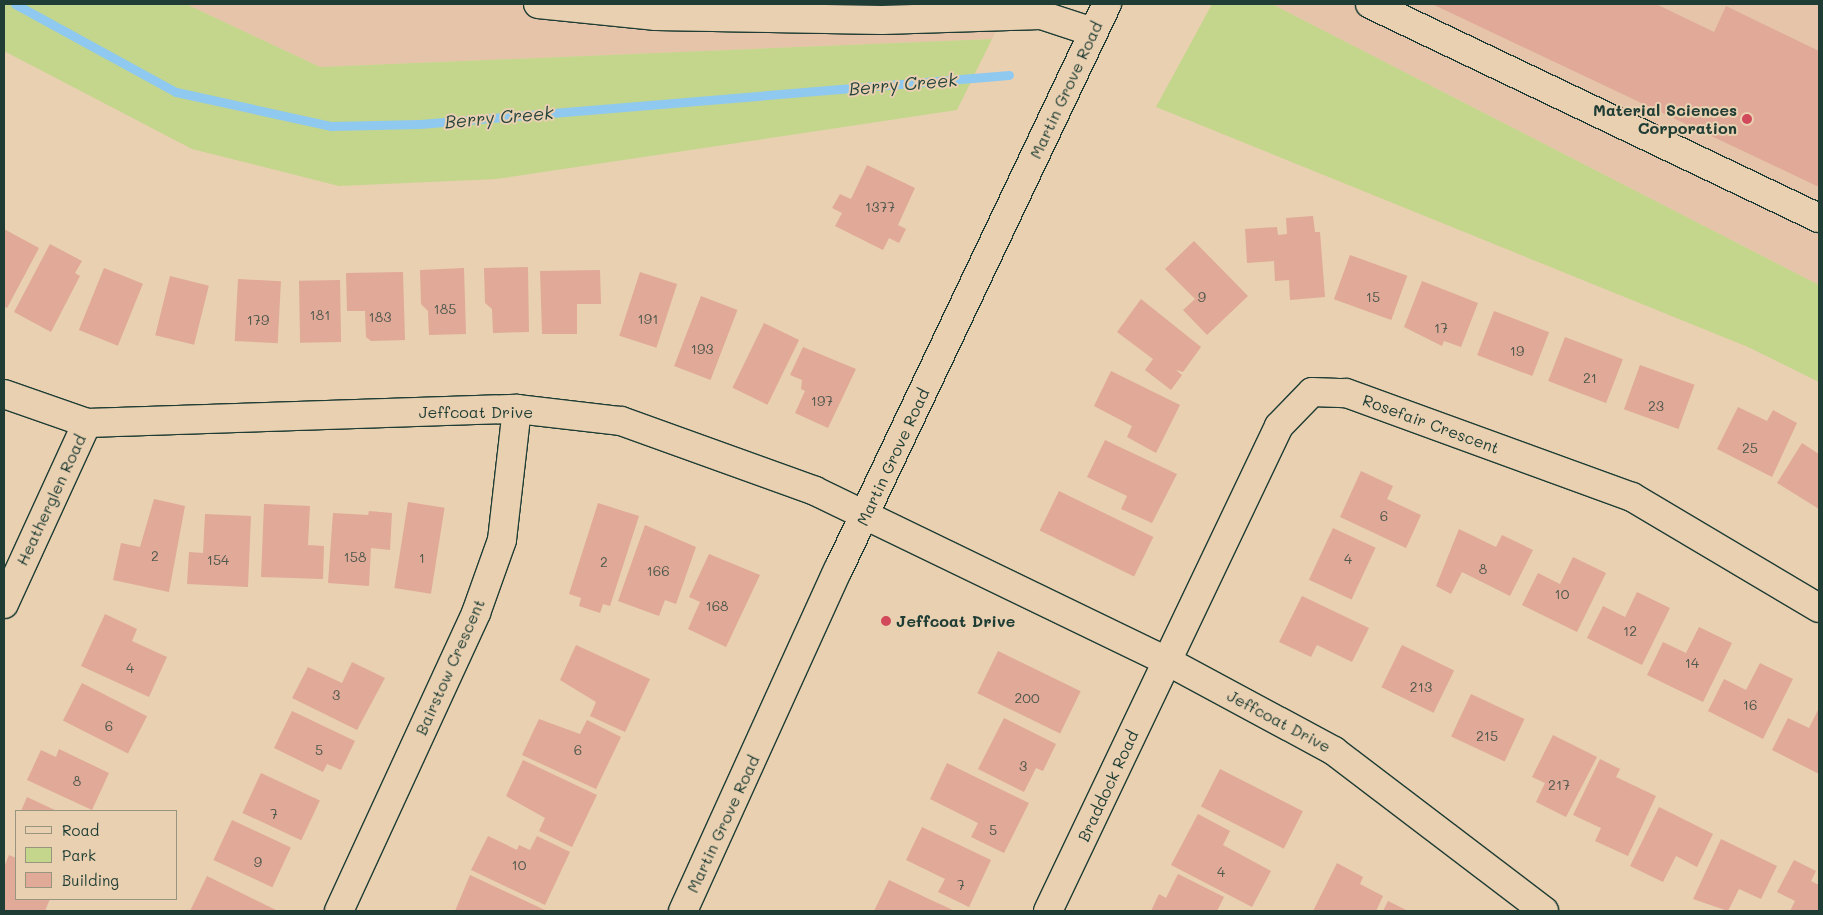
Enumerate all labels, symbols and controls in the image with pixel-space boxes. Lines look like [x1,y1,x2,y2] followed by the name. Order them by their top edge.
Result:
[1026,18,1106,162] street label: Martin Grove Road
[848,68,958,100] water label: Berry Creek
[1593,100,1737,138] place label: Material Sciences Corporation
[444,101,554,133] water label: Berry Creek
[1741,113,1753,125] marker: Material Sciences Corporation
[865,199,895,215] house number: 1377
[1198,289,1206,305] house number: 9
[1366,289,1380,305] house number: 15
[434,301,456,317] house number: 185
[310,307,330,323] house number: 181
[369,309,391,325] house number: 183
[638,311,658,327] house number: 191
[247,312,269,328] house number: 179
[1434,320,1448,336] house number: 17
[691,341,713,357] house number: 193
[1510,343,1524,359] house number: 19
[1583,370,1597,386] house number: 21
[853,385,933,529] street label: Martin Grove Road
[1360,390,1502,458] street label: Rosefair Crescent
[811,393,833,409] house number: 197
[1648,398,1664,414] house number: 23
[419,402,533,422] street label: Jeffcoat Drive
[12,431,90,569] street label: Heatherglen Road
[1742,440,1758,456] house number: 25
[1380,508,1388,524] house number: 6
[151,548,159,564] house number: 2
[344,549,366,565] house number: 158
[419,550,425,566] house number: 1
[1344,551,1352,567] house number: 4
[207,552,229,568] house number: 154
[600,554,608,570] house number: 2
[1479,561,1487,577] house number: 8
[646,563,670,579] house number: 166
[1555,586,1569,602] house number: 10
[411,596,489,738] street label: Bairstow Crescent
[705,598,729,614] house number: 168
[896,611,1015,631] place label: Jeffcoat Drive
[880,615,892,627] marker: Jeffcoat Drive
[1623,623,1637,639] house number: 12
[1685,655,1699,671] house number: 14
[126,660,134,676] house number: 4
[1410,679,1432,695] house number: 213
[1224,686,1334,756] street label: Jeffcoat Drive
[332,687,340,703] house number: 3
[1014,690,1040,706] house number: 200
[1743,697,1757,713] house number: 16
[105,718,113,734] house number: 6
[1074,727,1142,845] street label: Braddock Road
[1476,728,1498,744] house number: 215
[315,742,323,758] house number: 5
[574,742,582,758] house number: 6
[683,752,763,896] street label: Martin Grove Road
[1019,758,1027,774] house number: 3
[73,773,81,789] house number: 8
[1548,777,1570,793] house number: 217
[270,806,278,822] house number: 7
[15,810,178,900] legend
[62,820,99,840] text: Road
[989,822,997,838] house number: 5
[62,845,96,865] text: Park
[254,854,262,870] house number: 9
[512,857,526,873] house number: 10
[1217,864,1225,880] house number: 4
[62,870,119,890] text: Building
[957,877,965,893] house number: 7

